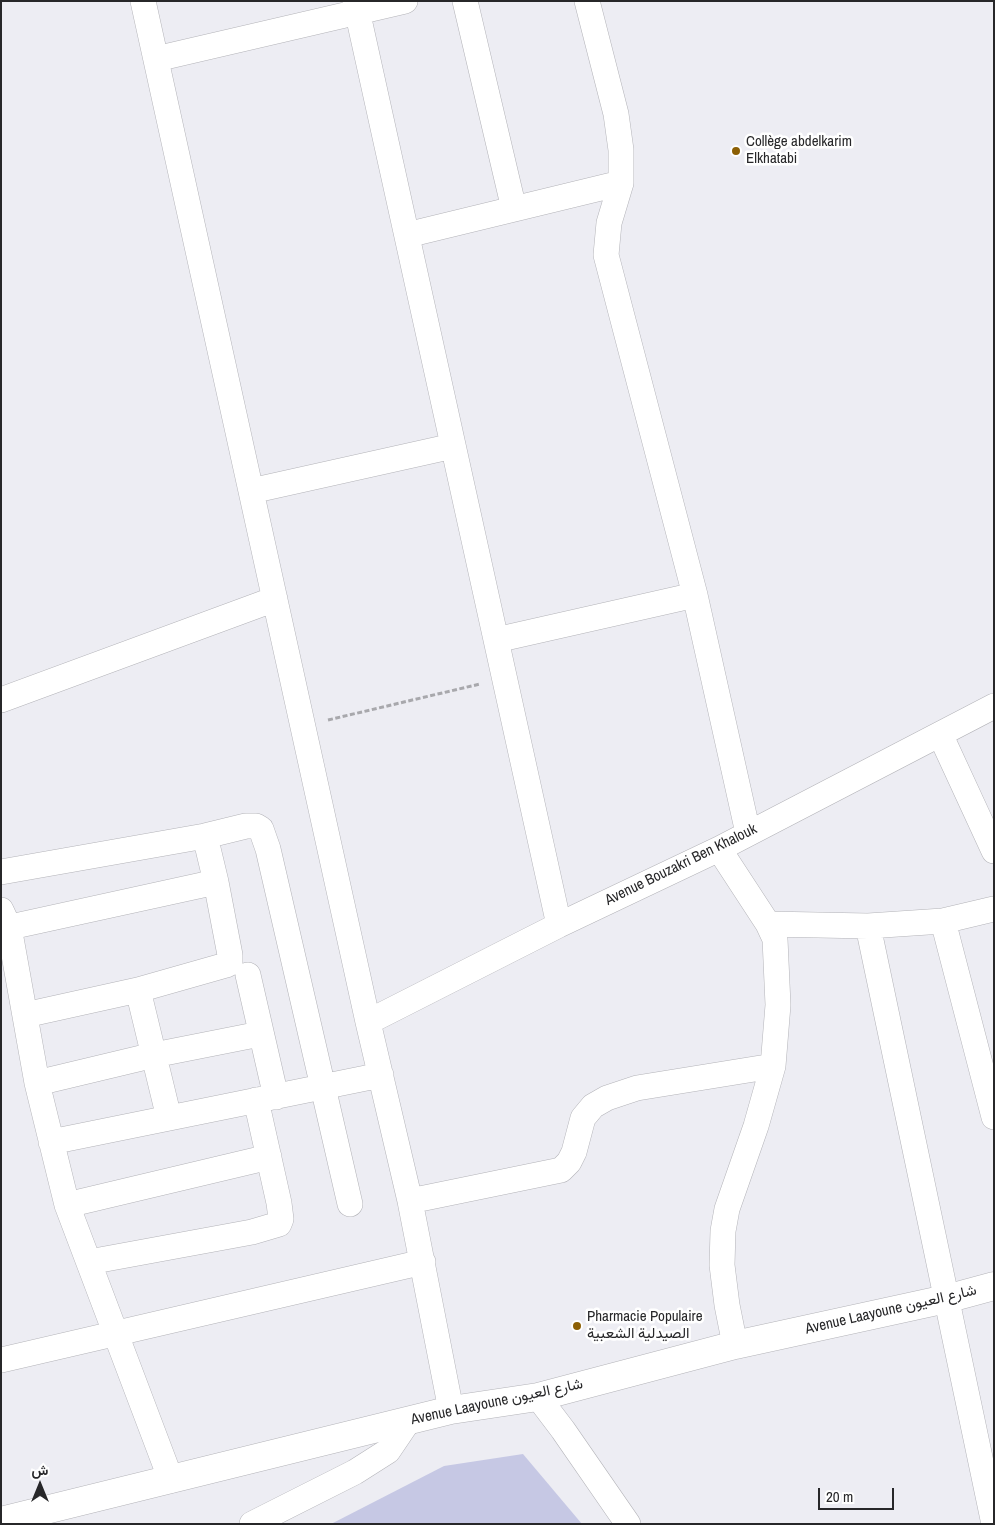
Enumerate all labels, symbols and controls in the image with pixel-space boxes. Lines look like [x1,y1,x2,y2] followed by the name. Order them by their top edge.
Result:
[746,133,852,168] place label: Collège abdelkarim Elkhatabi
[730,145,742,157] marker: Collège abdelkarim Elkhatabi
[602,820,760,910] street label: Avenue Bouzakri Ben Khalouk
[804,1281,978,1339] street label: Avenue Laayoune شارع العيون
[587,1308,703,1343] place label: Pharmacie Populaire الصيدلية الشعبية
[571,1320,583,1332] marker: Pharmacie Populaire الصيدلية الشعبية
[409,1375,585,1429] street label: Avenue Laayoune شارع العيون
[15,1460,65,1510] north arrow
[32,1461,48,1479] text: ش
[820,1478,896,1510] scale bar
[826,1486,853,1507] text: 20 m

